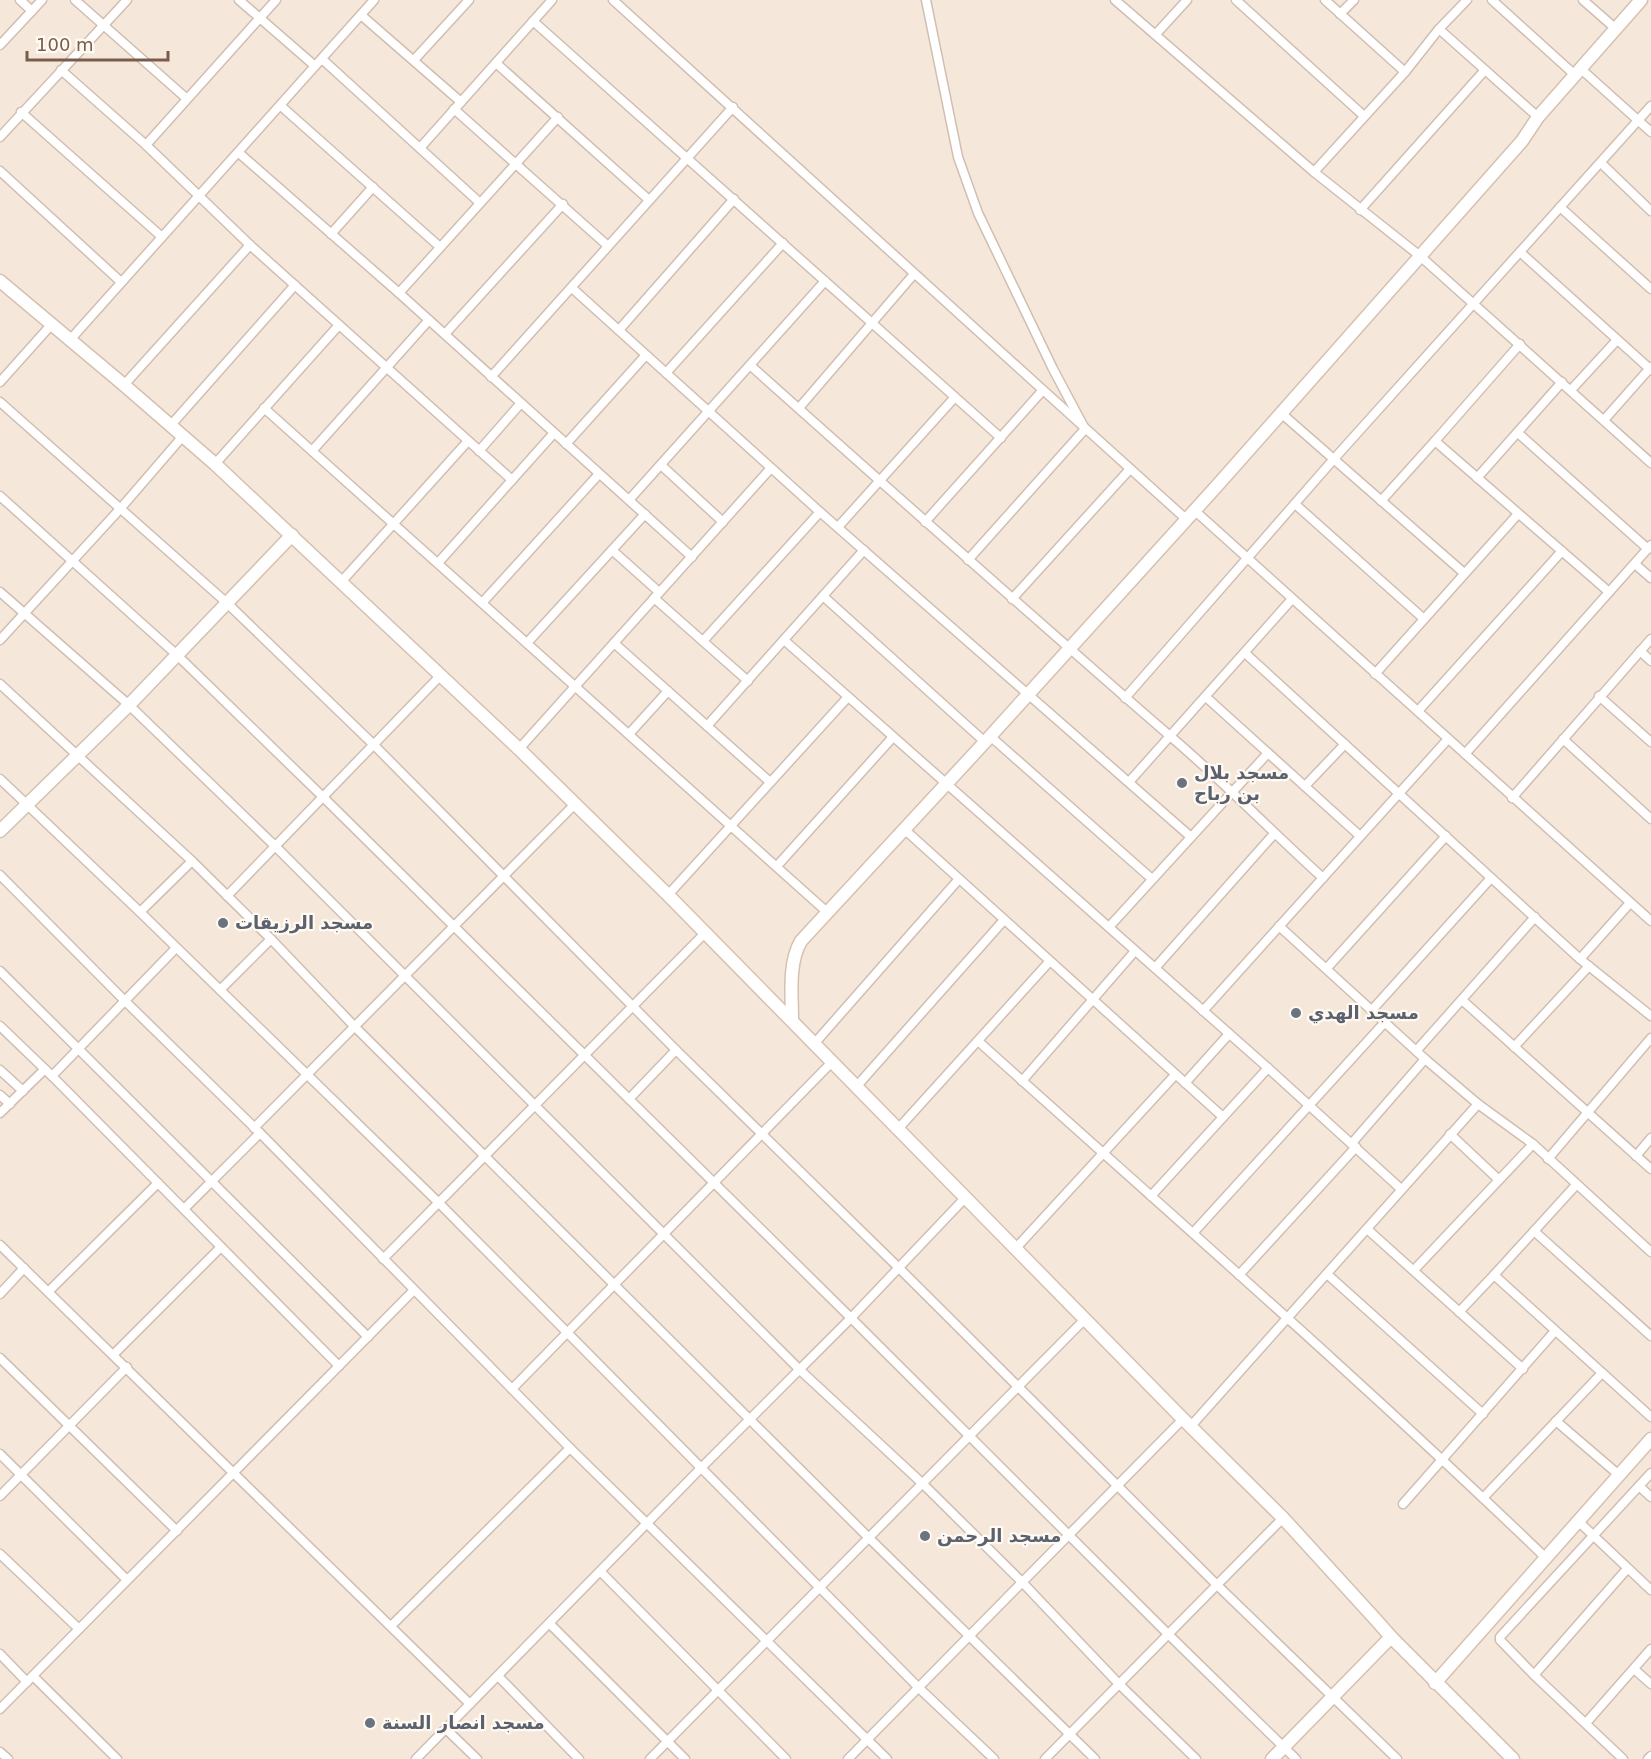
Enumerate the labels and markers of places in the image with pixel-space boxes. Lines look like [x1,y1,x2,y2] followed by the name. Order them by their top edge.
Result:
[1194,762,1289,805] place label: مسجد بلال بن رباح
[1175,776,1189,790] marker: مسجد بلال بن رباح
[235,912,373,934] place label: مسجد الرزيقات
[216,916,230,930] marker: مسجد الرزيقات
[1308,1002,1419,1024] place label: مسجد الهدي
[1289,1006,1303,1020] marker: مسجد الهدي
[937,1525,1061,1547] place label: مسجد الرحمن
[918,1529,932,1543] marker: مسجد الرحمن
[382,1712,545,1733] place label: مسجد انصار السنة
[363,1716,377,1730] marker: مسجد انصار السنة

